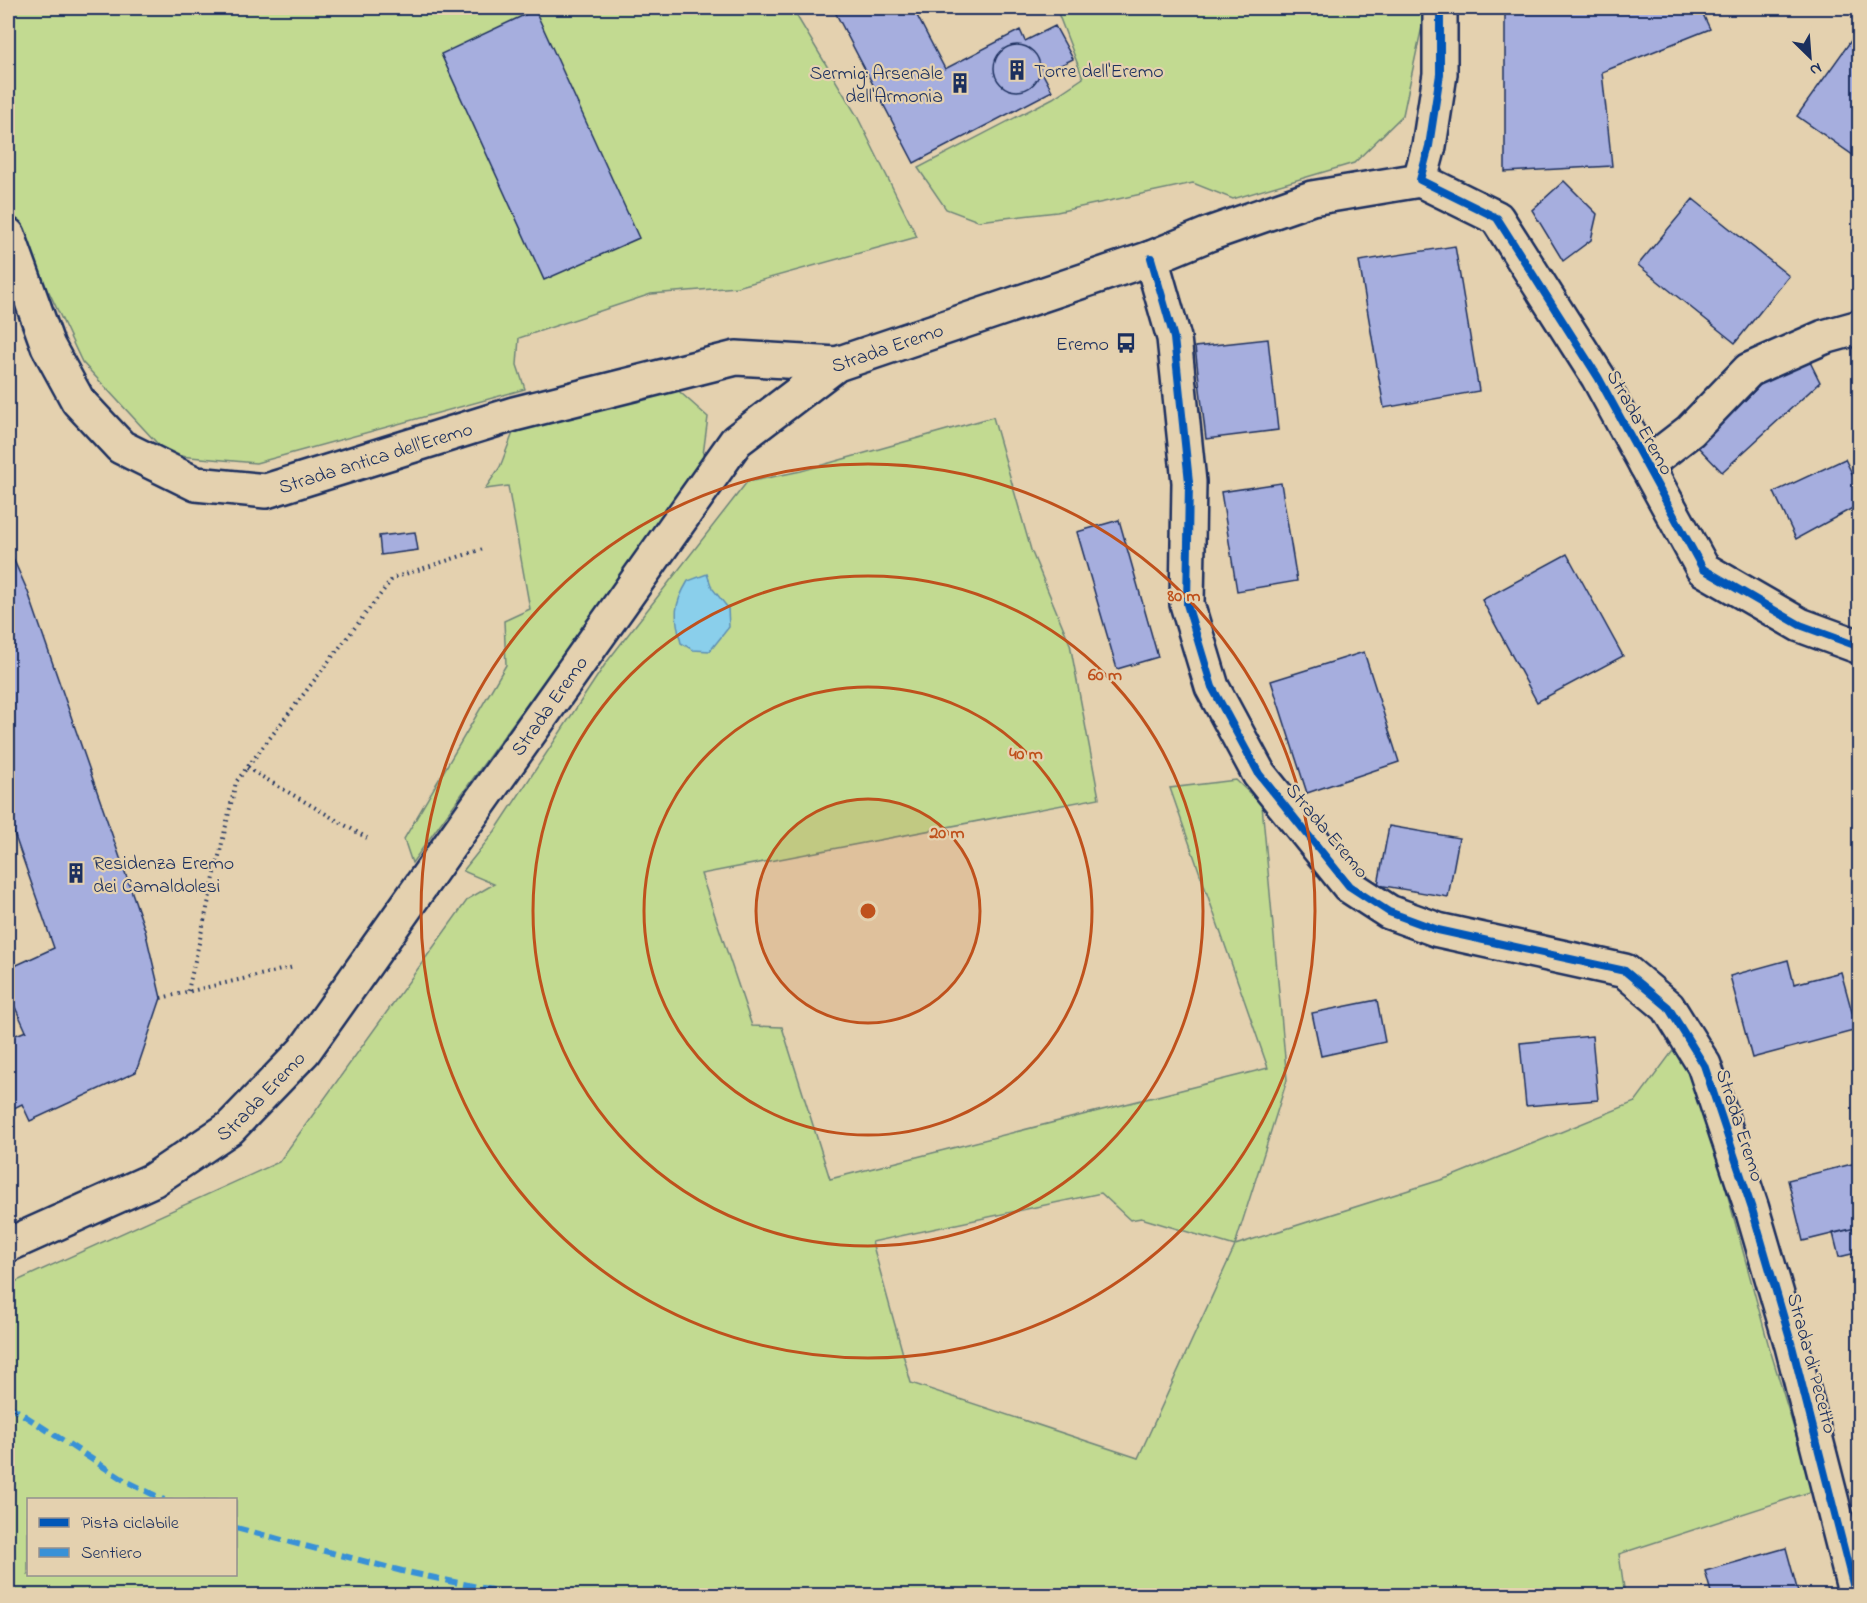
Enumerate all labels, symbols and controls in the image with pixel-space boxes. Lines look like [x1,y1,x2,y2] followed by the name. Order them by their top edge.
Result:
[1780,27,1840,87] north arrow
[1805,56,1825,82] text: N
[1005,58,1029,82] building icon: Torre dell'Eremo
[1034,58,1164,87] place label: Torre dell'Eremo
[810,60,943,112] place label: Sermig: Arsenale dell'Armonia
[948,71,972,95] building icon: Sermig: Arsenale dell'Armonia
[828,317,948,382] street label: Strada Eremo
[1056,331,1109,360] place label: Eremo
[1114,331,1138,355] bus stop icon: Eremo
[1598,365,1680,481] street label: Strada Eremo
[275,416,477,503] street label: Strada antica dell'Eremo
[1167,584,1201,610] text: 80 m
[505,651,596,763] street label: Strada Eremo
[1088,663,1122,689] text: 60 m
[1009,742,1043,768] text: 40 m
[1277,778,1375,886] street label: Strada Eremo
[928,821,965,847] text: 20 m
[93,850,234,902] place label: Residenza Eremo dei Camaldolesi
[64,861,88,885] building icon: Residenza Eremo dei Camaldolesi
[858,901,878,921] centre of rings
[211,1046,313,1150] street label: Strada Eremo
[1707,1066,1770,1186] street label: Strada Eremo
[1778,1290,1843,1437] street label: Strada di Pecetto
[27,1498,237,1576] legend
[81,1511,180,1537] text: Pista ciclabile
[81,1541,142,1567] text: Sentiero

